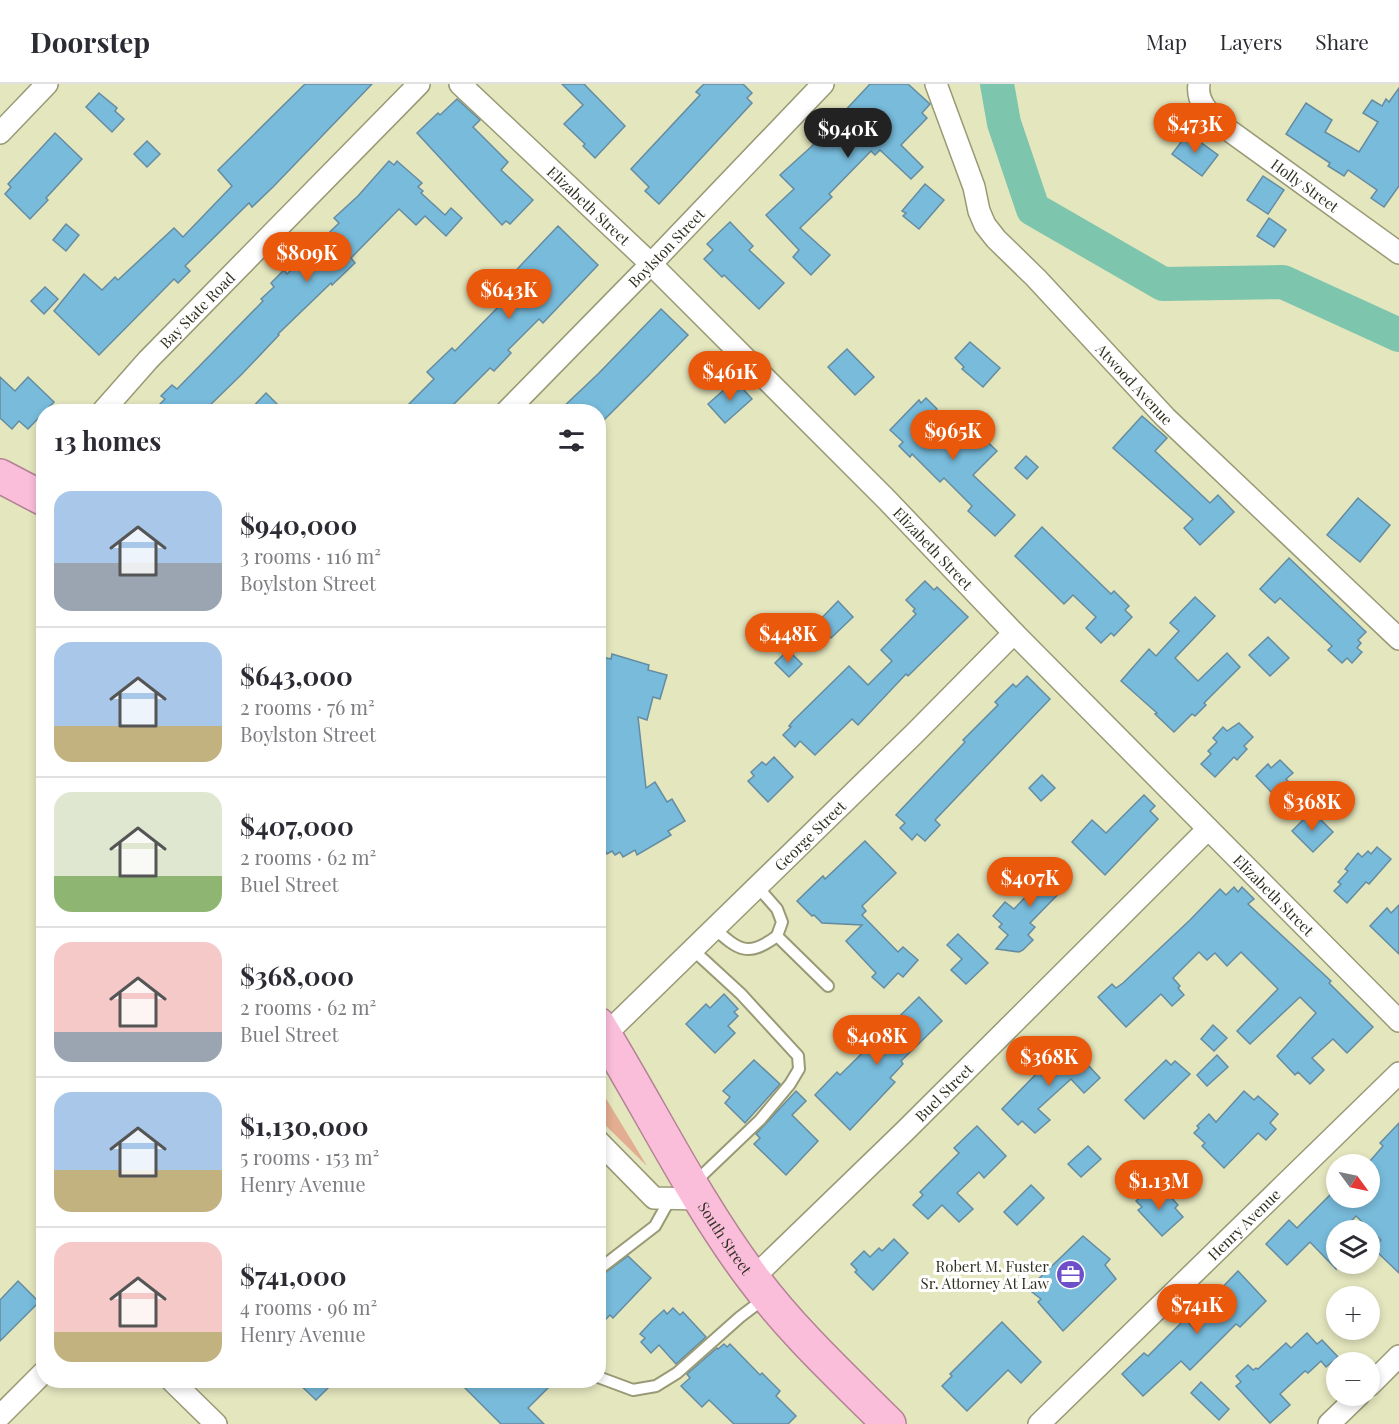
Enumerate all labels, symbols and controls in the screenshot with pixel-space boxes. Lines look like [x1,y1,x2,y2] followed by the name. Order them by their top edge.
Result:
[30,23,150,60] text: Doorstep
[1146,27,1187,55] text: Map
[1220,27,1282,55] text: Layers
[1315,27,1369,55] text: Share
[1153,103,1237,154] pin: $473K
[806,108,890,159] pin: $940K
[1168,109,1222,136] text: $473K
[818,114,878,141] text: $940K
[1267,154,1344,217] street label: Holly Street
[543,162,635,250] street label: Elizabeth Street
[624,204,709,292] street label: Boylston Street
[265,232,349,283] pin: $809K
[277,238,337,265] text: $809K
[155,267,239,353] street label: Bay State Road
[467,269,551,320] pin: $643K
[481,275,537,302] text: $643K
[1091,338,1177,429] street label: Atwood Avenue
[688,351,772,402] pin: $461K
[702,357,758,384] text: $461K
[911,410,995,461] pin: $965K
[924,416,982,443] text: $965K
[54,423,161,458] text: 13 homes
[555,424,588,457] icon: filters
[889,503,978,594] street label: Elizabeth Street
[240,507,357,542] text: $940,000
[102,515,174,587] icon: home
[240,542,381,569] text: 3 rooms · 116 m²
[240,569,376,596] text: Boylston Street
[746,613,830,664] pin: $448K
[759,619,817,646] text: $448K
[240,658,353,693] text: $643,000
[102,666,174,738] icon: home
[240,693,375,720] text: 2 rooms · 76 m²
[240,720,376,747] text: Boylston Street
[1270,781,1354,832] pin: $368K
[1283,787,1341,814] text: $368K
[770,796,850,875] street label: George Street
[240,808,354,843] text: $407,000
[102,816,174,888] icon: home
[240,843,376,870] text: 2 rooms · 62 m²
[1229,850,1319,940] street label: Elizabeth Street
[988,857,1072,908] pin: $407K
[1001,863,1059,890] text: $407K
[240,870,339,897] text: Buel Street
[240,958,354,993] text: $368,000
[102,966,174,1038] icon: home
[240,993,376,1020] text: 2 rooms · 62 m²
[835,1015,919,1066] pin: $408K
[240,1020,339,1047] text: Buel Street
[847,1021,907,1048] text: $408K
[1007,1036,1091,1087] pin: $368K
[1020,1042,1078,1069] text: $368K
[910,1059,977,1126] street label: Buel Street
[240,1108,369,1143] text: $1,130,000
[102,1116,174,1188] icon: home
[240,1143,379,1170] text: 5 rooms · 153 m²
[1326,1154,1380,1208] north arrow
[1326,1154,1380,1406] map controls
[1110,1160,1208,1211] pin: $1.13M
[1129,1166,1189,1193] text: $1.13M
[240,1170,366,1197] text: Henry Avenue
[1203,1184,1285,1264] street label: Henry Avenue
[694,1198,757,1279] street label: South Street
[1326,1220,1380,1274] button: layers
[921,1256,1049,1293] place label: Robert M. Fuster Sr. Attorney At Law
[240,1258,346,1293] text: $741,000
[1054,1259,1086,1291] office icon: Robert M. Fuster Sr. Attorney At Law
[102,1266,174,1338] icon: home
[1155,1284,1239,1335] pin: $741K
[1326,1286,1380,1340] button: +
[1171,1290,1223,1317] text: $741K
[240,1293,377,1320] text: 4 rooms · 96 m²
[240,1320,366,1347] text: Henry Avenue
[1326,1352,1380,1406] button: −

